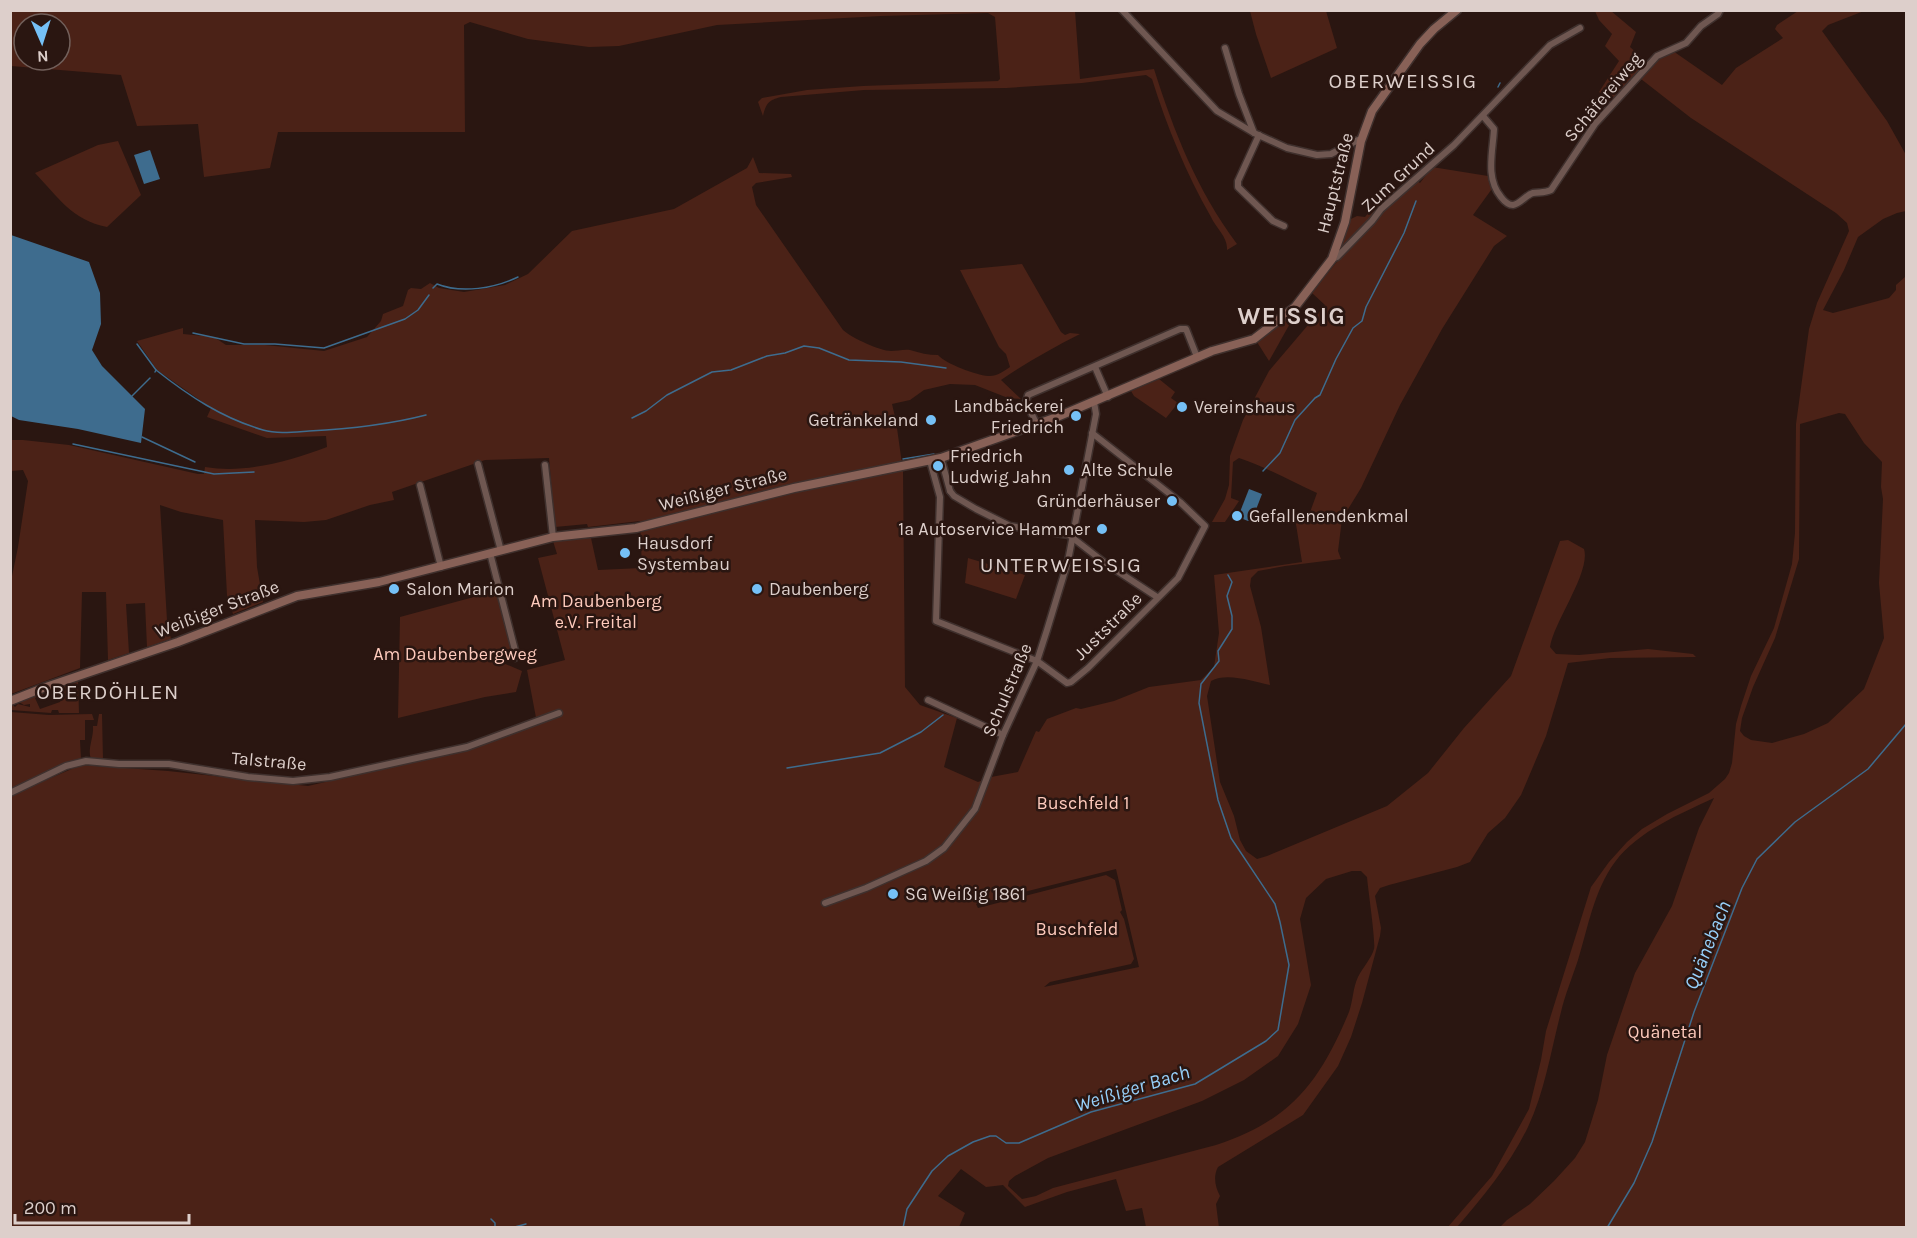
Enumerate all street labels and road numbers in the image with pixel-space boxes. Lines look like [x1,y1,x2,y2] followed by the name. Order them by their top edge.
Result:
[1559,48,1647,146] street label: Schäfereiweg
[1312,130,1358,236] street label: Hauptstraße
[1356,137,1440,217] street label: Zum Grund
[657,462,789,516] street label: Weißiger Straße
[152,575,282,643] street label: Weißiger Straße
[1069,587,1147,665] street label: Juststraße
[977,640,1037,740] street label: Schulstraße
[231,747,307,775] street label: Talstraße

